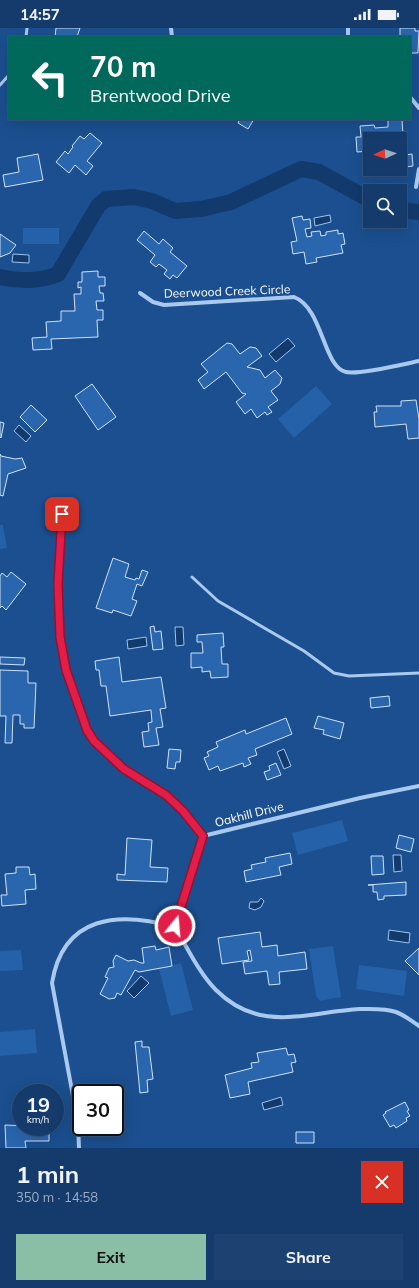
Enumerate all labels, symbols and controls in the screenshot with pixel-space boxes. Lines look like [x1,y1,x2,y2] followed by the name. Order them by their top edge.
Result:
[20,5,60,24] text: 14:57
[90,49,156,84] text: 70 m
[24,52,76,104] icon: left
[90,84,230,107] text: Brentwood Drive
[363,132,407,176] north arrow
[363,132,407,228] map controls
[363,184,407,228] button: search
[163,281,291,301] street label: Deerwood Creek Circle
[45,497,79,531] pin
[51,503,73,525] icon: arrive
[213,798,285,830] street label: Oakhill Drive
[154,905,196,947] position arrow
[72,1084,124,1136] speed limit sign: 30
[26,1092,50,1117] text: 19
[27,1113,49,1126] text: km/h
[16,1159,79,1189] text: 1 min
[361,1161,403,1203] button: close
[16,1189,98,1205] text: 350 m · 14:58
[16,1234,206,1280] button: Exit
[214,1234,403,1280] button: Share

